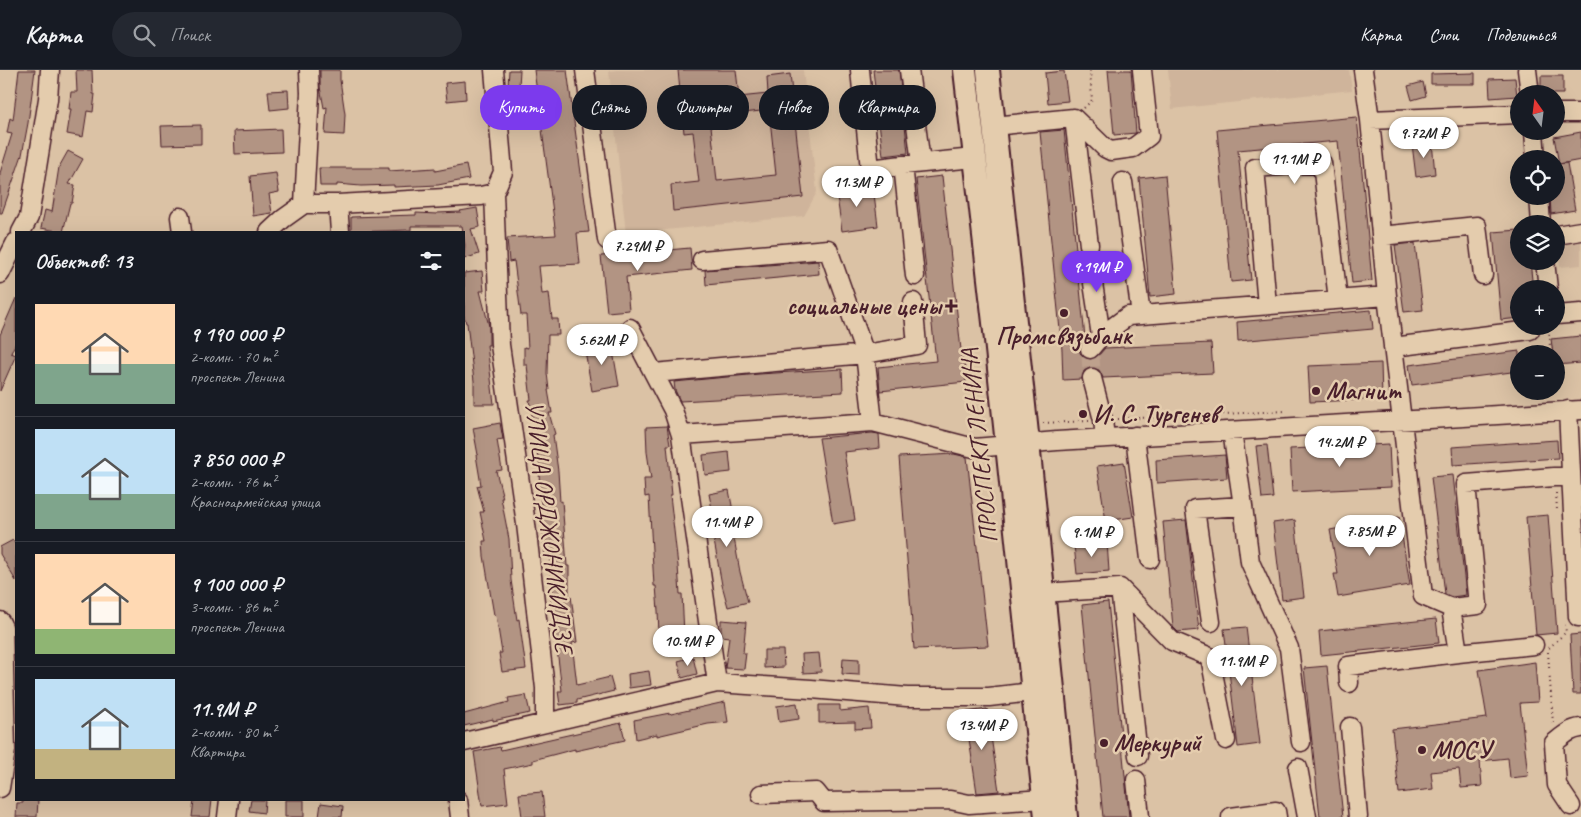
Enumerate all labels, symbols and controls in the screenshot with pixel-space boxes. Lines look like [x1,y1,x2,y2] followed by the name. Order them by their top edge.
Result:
[112,12,462,57] search box
[25,20,82,50] text: Карта
[130,21,158,49] icon: search
[170,23,210,47] text: Поиск
[1360,24,1401,46] text: Карта
[1429,24,1458,46] text: Слои
[1486,24,1556,46] text: Поделиться
[480,85,562,130] chip: Купить
[572,85,647,130] chip: Снять
[657,85,749,130] chip: Фильтры
[759,85,829,130] chip: Новое
[839,85,936,130] chip: Квартира
[1510,85,1565,140] north arrow
[1510,85,1565,400] map controls
[1378,116,1470,159] pin: 9.72M ₽
[1400,123,1448,143] text: 9.72M ₽
[1249,142,1341,185] pin: 11.1M ₽
[1271,149,1319,169] text: 11.1M ₽
[1510,150,1565,205] button: locate
[811,166,903,208] pin: 11.3M ₽
[833,172,881,192] text: 11.3M ₽
[1510,215,1565,270] button: layers
[592,230,684,272] pin: 7.29M ₽
[614,236,662,256] text: 7.29M ₽
[417,247,445,275] icon: filters
[35,248,132,274] text: Объектов: 13
[1051,250,1143,293] pin: 9.19M ₽
[1073,257,1121,277] text: 9.19M ₽
[1510,280,1565,335] button: +
[787,290,943,322] place label: социальные цены
[945,300,957,312] marker: социальные цены
[1058,307,1070,319] marker: Промсвязьбанк
[996,320,1134,352] place label: Промсвязьбанк
[190,321,282,347] text: 9 190 000 ₽
[75,324,135,384] icon: home
[556,324,648,366] pin: 5.62M ₽
[578,330,626,350] text: 5.62M ₽
[1510,345,1565,400] button: −
[190,347,276,367] text: 2-комн. · 70 m²
[953,347,1005,545] street label: ПРОСПЕКТ ЛЕНИНА
[190,367,284,387] text: проспект Ленина
[1326,375,1402,407] place label: Магнит
[1310,385,1322,397] marker: Магнит
[1093,398,1224,430] place label: И. С. Тургенев
[518,399,581,658] street label: УЛИЦА ОРДЖОНИКИДЗЕ
[1077,408,1089,420] marker: И. С. Тургенев
[1294,426,1386,468] pin: 14.2M ₽
[1316,432,1364,452] text: 14.2M ₽
[190,446,282,472] text: 7 850 000 ₽
[75,449,135,509] icon: home
[190,472,276,492] text: 2-комн. · 76 m²
[190,492,320,512] text: Красноармейская улица
[681,506,773,548] pin: 11.4M ₽
[703,512,751,532] text: 11.4M ₽
[1324,514,1416,557] pin: 7.85M ₽
[1051,516,1133,558] pin: 9.1M ₽
[1346,521,1394,541] text: 7.85M ₽
[1071,522,1113,542] text: 9.1M ₽
[190,571,282,597] text: 9 100 000 ₽
[75,574,135,634] icon: home
[190,597,276,617] text: 3-комн. · 86 m²
[190,617,284,637] text: проспект Ленина
[642,624,734,667] pin: 10.9M ₽
[664,631,712,651] text: 10.9M ₽
[1196,644,1288,687] pin: 11.9M ₽
[1218,651,1266,671] text: 11.9M ₽
[190,696,254,722] text: 11.9M ₽
[75,699,135,759] icon: home
[936,708,1028,751] pin: 13.4M ₽
[958,715,1006,735] text: 13.4M ₽
[190,722,276,742] text: 2-комн. · 80 m²
[1114,727,1203,759] place label: Меркурий
[1432,734,1495,766] place label: МОСУ
[1098,737,1110,749] marker: Меркурий
[190,742,245,762] text: Квартира
[1416,744,1428,756] marker: МОСУ

